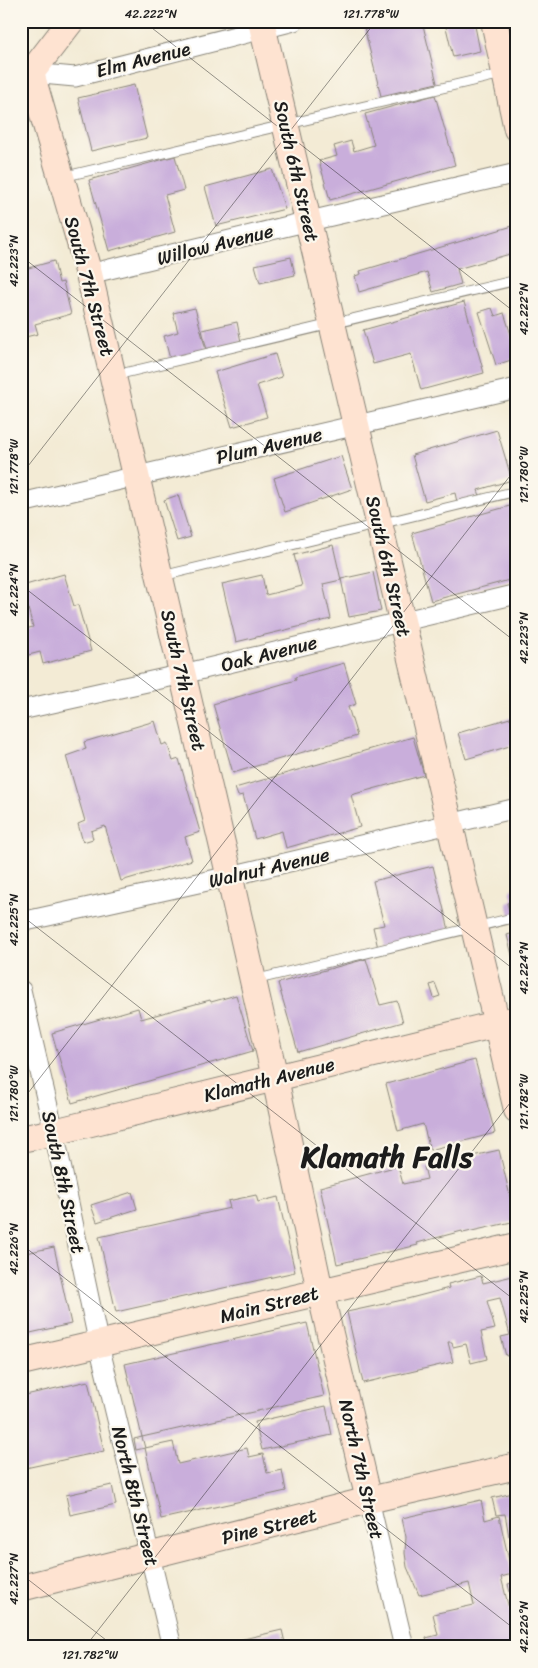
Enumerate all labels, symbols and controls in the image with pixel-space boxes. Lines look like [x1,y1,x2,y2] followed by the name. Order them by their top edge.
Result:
[125,3,178,25] text: 42.222°N
[343,3,400,25] text: 121.778°W
[93,32,194,87] street label: Elm Avenue
[264,97,329,245] street label: South 6th Street
[55,212,124,360] street label: South 7th Street
[153,214,277,275] street label: Willow Avenue
[3,234,25,287] text: 42.223°N
[513,282,535,335] text: 42.222°N
[213,417,326,474] street label: Plum Avenue
[3,438,25,495] text: 121.778°W
[513,446,535,503] text: 121.780°W
[356,492,421,640] street label: South 6th Street
[3,563,25,616] text: 42.224°N
[151,606,216,754] street label: South 7th Street
[513,611,535,664] text: 42.223°N
[218,626,321,681] street label: Oak Avenue
[205,837,333,897] street label: Walnut Avenue
[3,893,25,946] text: 42.225°N
[513,941,535,994] text: 42.224°N
[200,1047,338,1112] street label: Klamath Avenue
[3,1065,25,1122] text: 121.780°W
[513,1073,535,1130] text: 121.782°W
[32,1108,95,1256] street label: South 8th Street
[300,1132,474,1183] district label: Klamath Falls
[3,1222,25,1275] text: 42.226°N
[513,1270,535,1323] text: 42.225°N
[216,1276,322,1333] street label: Main Street
[329,1396,394,1543] street label: North 7th Street
[102,1422,169,1570] street label: North 8th Street
[218,1499,320,1554] street label: Pine Street
[3,1552,25,1605] text: 42.227°N
[513,1600,535,1653] text: 42.226°N
[62,1644,119,1666] text: 121.782°W

